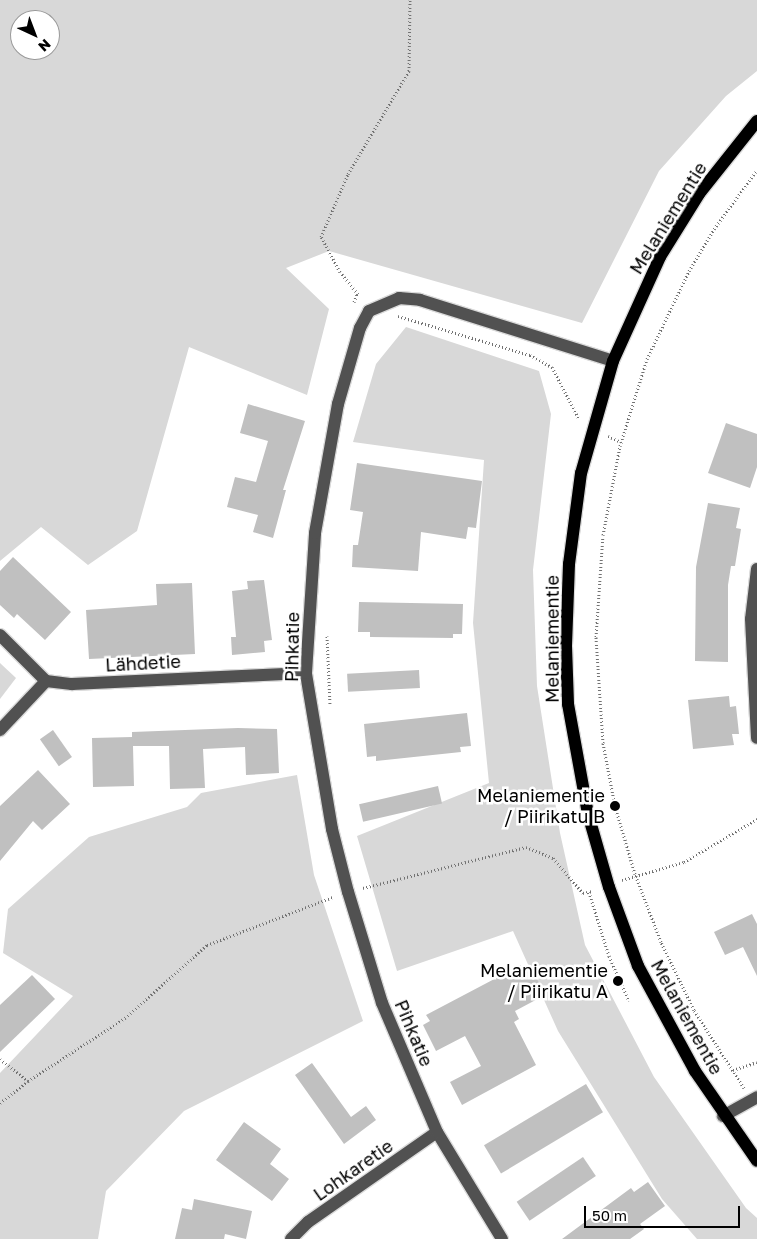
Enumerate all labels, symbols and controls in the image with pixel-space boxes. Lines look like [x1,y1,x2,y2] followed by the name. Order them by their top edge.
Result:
[10,10,60,60] north arrow
[35,36,55,55] text: N
[625,158,711,278] street label: Melaniementie
[541,575,563,703] street label: Melaniementie
[281,612,303,682] street label: Pihkatie
[105,650,181,676] street label: Lähdetie
[477,785,605,828] place label: Melaniementie / Piirikatu B
[609,800,621,812] marker: Melaniementie / Piirikatu B
[647,956,727,1078] street label: Melaniementie
[480,960,608,1002] place label: Melaniementie / Piirikatu A
[612,975,624,987] marker: Melaniementie / Piirikatu A
[390,997,438,1069] street label: Pihkatie
[309,1135,397,1205] street label: Lohkaretie
[587,1196,743,1228] scale bar
[592,1206,627,1224] text: 50 m

